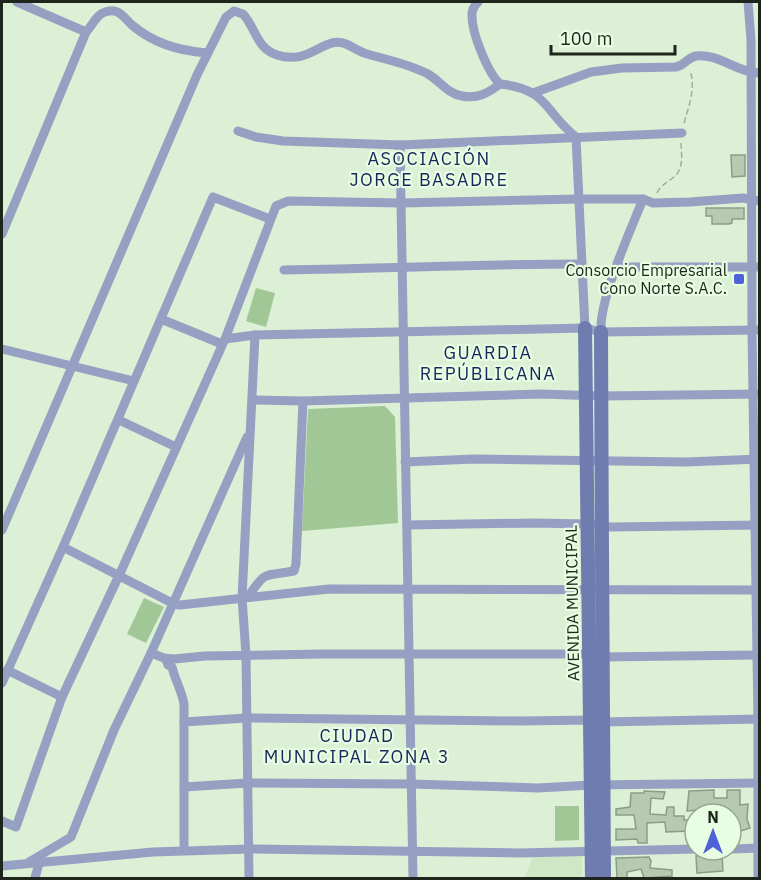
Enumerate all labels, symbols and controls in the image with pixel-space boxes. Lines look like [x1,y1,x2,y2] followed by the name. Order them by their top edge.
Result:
[551,18,676,56] scale bar
[560,27,612,50] text: 100 m
[349,147,509,191] district label: ASOCIACIÓN JORGE BASADRE
[565,260,727,298] place label: Consorcio Empresarial Cono Norte S.A.C.
[732,272,746,286] marker: Consorcio Empresarial Cono Norte S.A.C.
[420,341,556,385] district label: GUARDIA REPÚBLICANA
[561,525,583,681] street label: AVENIDA MUNICIPAL
[264,724,450,768] district label: CIUDAD MUNICIPAL ZONA 3
[683,802,743,862] north arrow
[707,807,719,827] text: N

